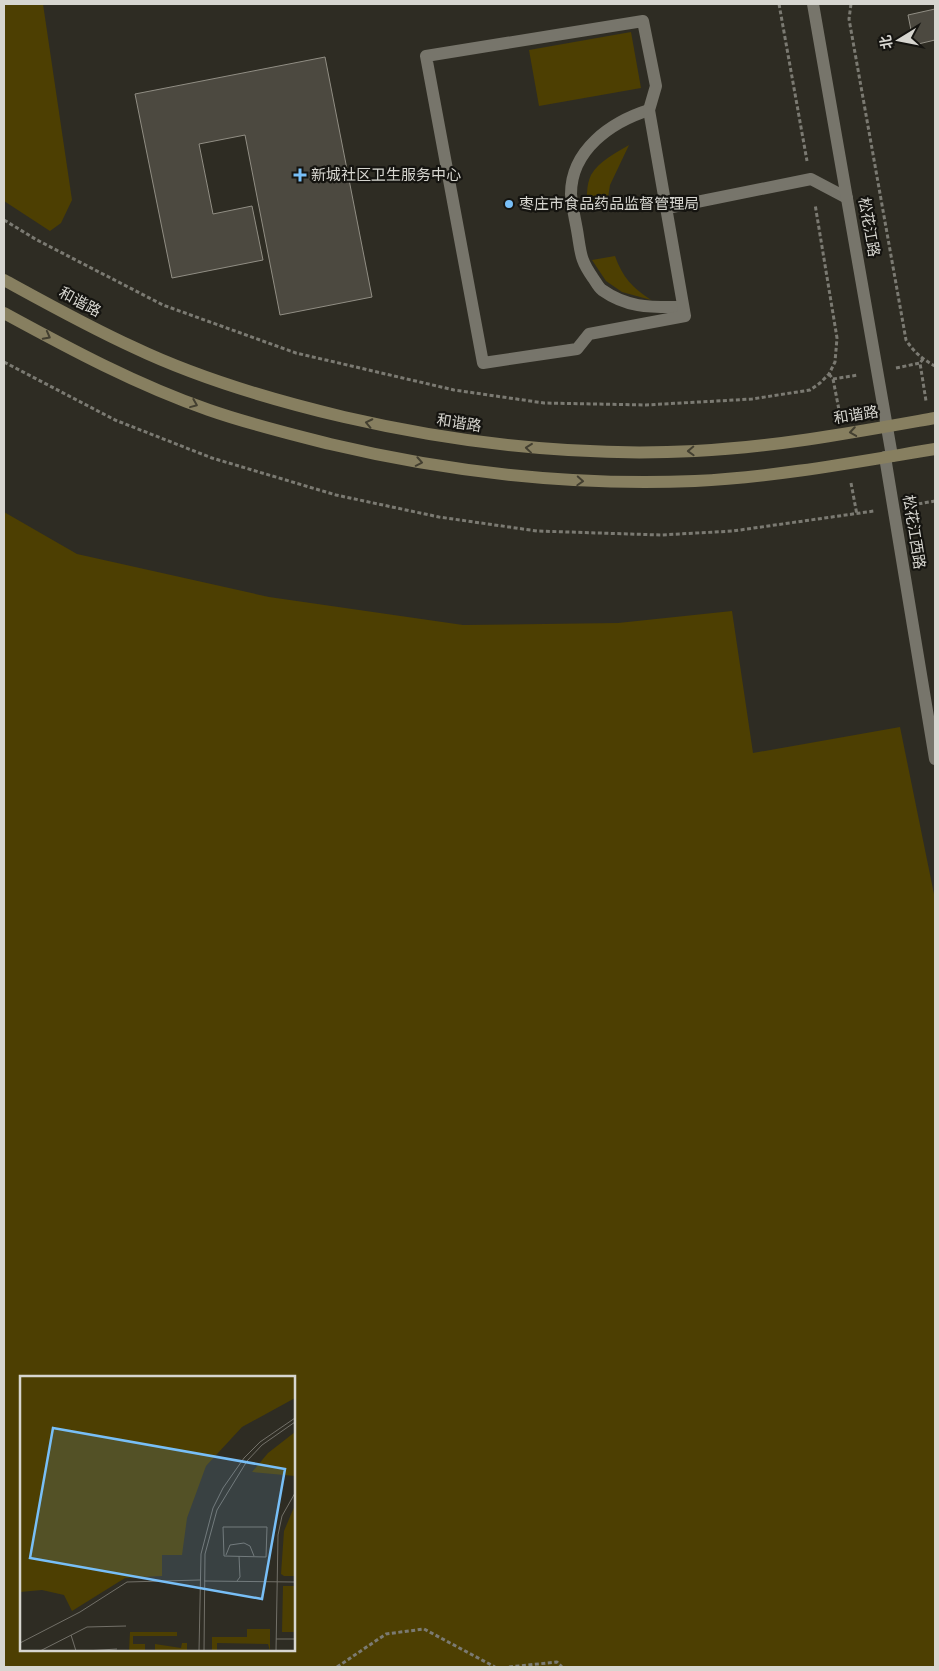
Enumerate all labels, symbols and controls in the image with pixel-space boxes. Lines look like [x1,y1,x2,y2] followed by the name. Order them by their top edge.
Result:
[874,15,924,65] north arrow
[877,34,896,51] text: 北
[311,166,461,184] place label: 新城社区卫生服务中心
[293,168,307,182] marker: 新城社区卫生服务中心
[519,195,699,213] place label: 枣庄市食品药品监督管理局
[855,196,883,258] street label: 松花江路
[503,198,515,210] marker: 枣庄市食品药品监督管理局
[56,283,104,321] street label: 和谐路
[41,330,50,340] one-way arrow
[189,398,198,408] one-way arrow
[832,403,880,427] street label: 和谐路
[435,411,483,435] street label: 和谐路
[364,418,373,428] one-way arrow
[848,427,857,437] one-way arrow
[525,443,533,454] one-way arrow
[687,446,695,456] one-way arrow
[414,457,423,467] one-way arrow
[576,475,584,486] one-way arrow
[899,494,929,570] street label: 松花江西路
[20,1376,295,1651] inset map

